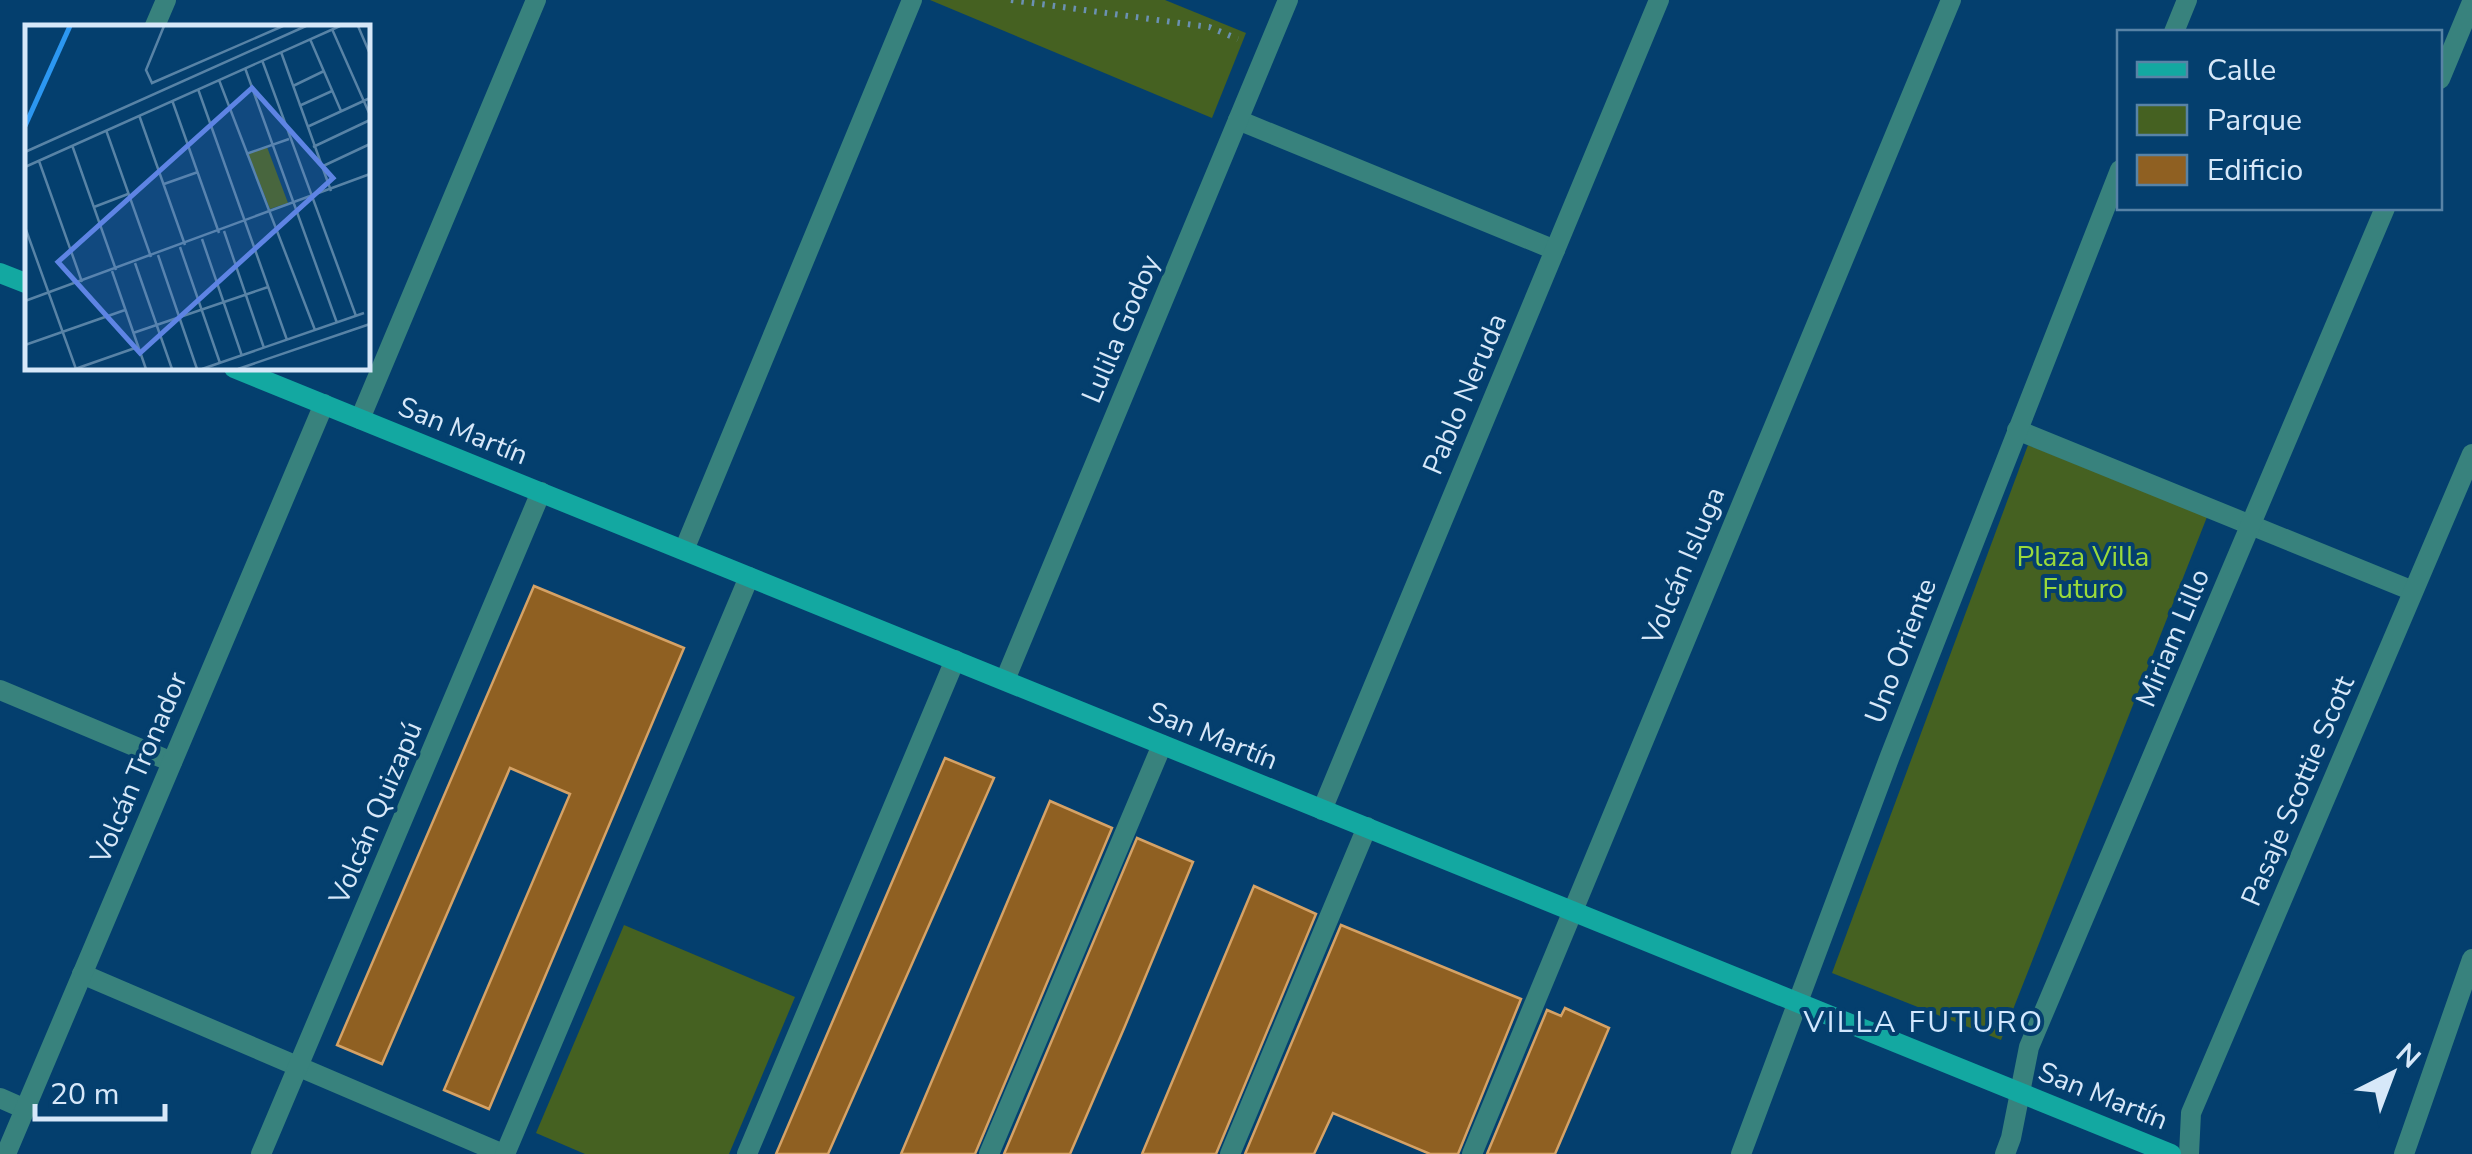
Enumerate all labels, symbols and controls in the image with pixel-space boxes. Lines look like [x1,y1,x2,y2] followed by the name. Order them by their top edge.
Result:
[25,25,370,370] inset map
[2117,30,2442,210] legend
[2207,50,2276,91] text: Calle
[2207,100,2302,141] text: Parque
[2207,150,2303,191] text: Edificio
[1073,248,1170,409] street label: Lulila Godoy
[1414,308,1516,480] street label: Pablo Neruda
[392,388,534,474] street label: San Martín
[1633,481,1734,652] street label: Volcán Isluga
[2017,538,2149,608] park label: Plaza Villa Futuro
[2127,563,2219,713] street label: Miriam Lillo
[1856,573,1946,729] street label: Uno Oriente
[81,666,197,871] street label: Volcán Tronador
[2232,670,2364,912] street label: Pasaje Scottie Scott
[1142,693,1284,779] street label: San Martín
[320,716,432,911] street label: Volcán Quizapú
[1802,1002,2045,1043] district label: VILLA FUTURO
[2342,1024,2442,1124] north arrow
[2388,1035,2429,1077] text: N
[2032,1053,2174,1139] street label: San Martín
[35,1059,165,1121] scale bar
[50,1074,119,1115] text: 20 m

